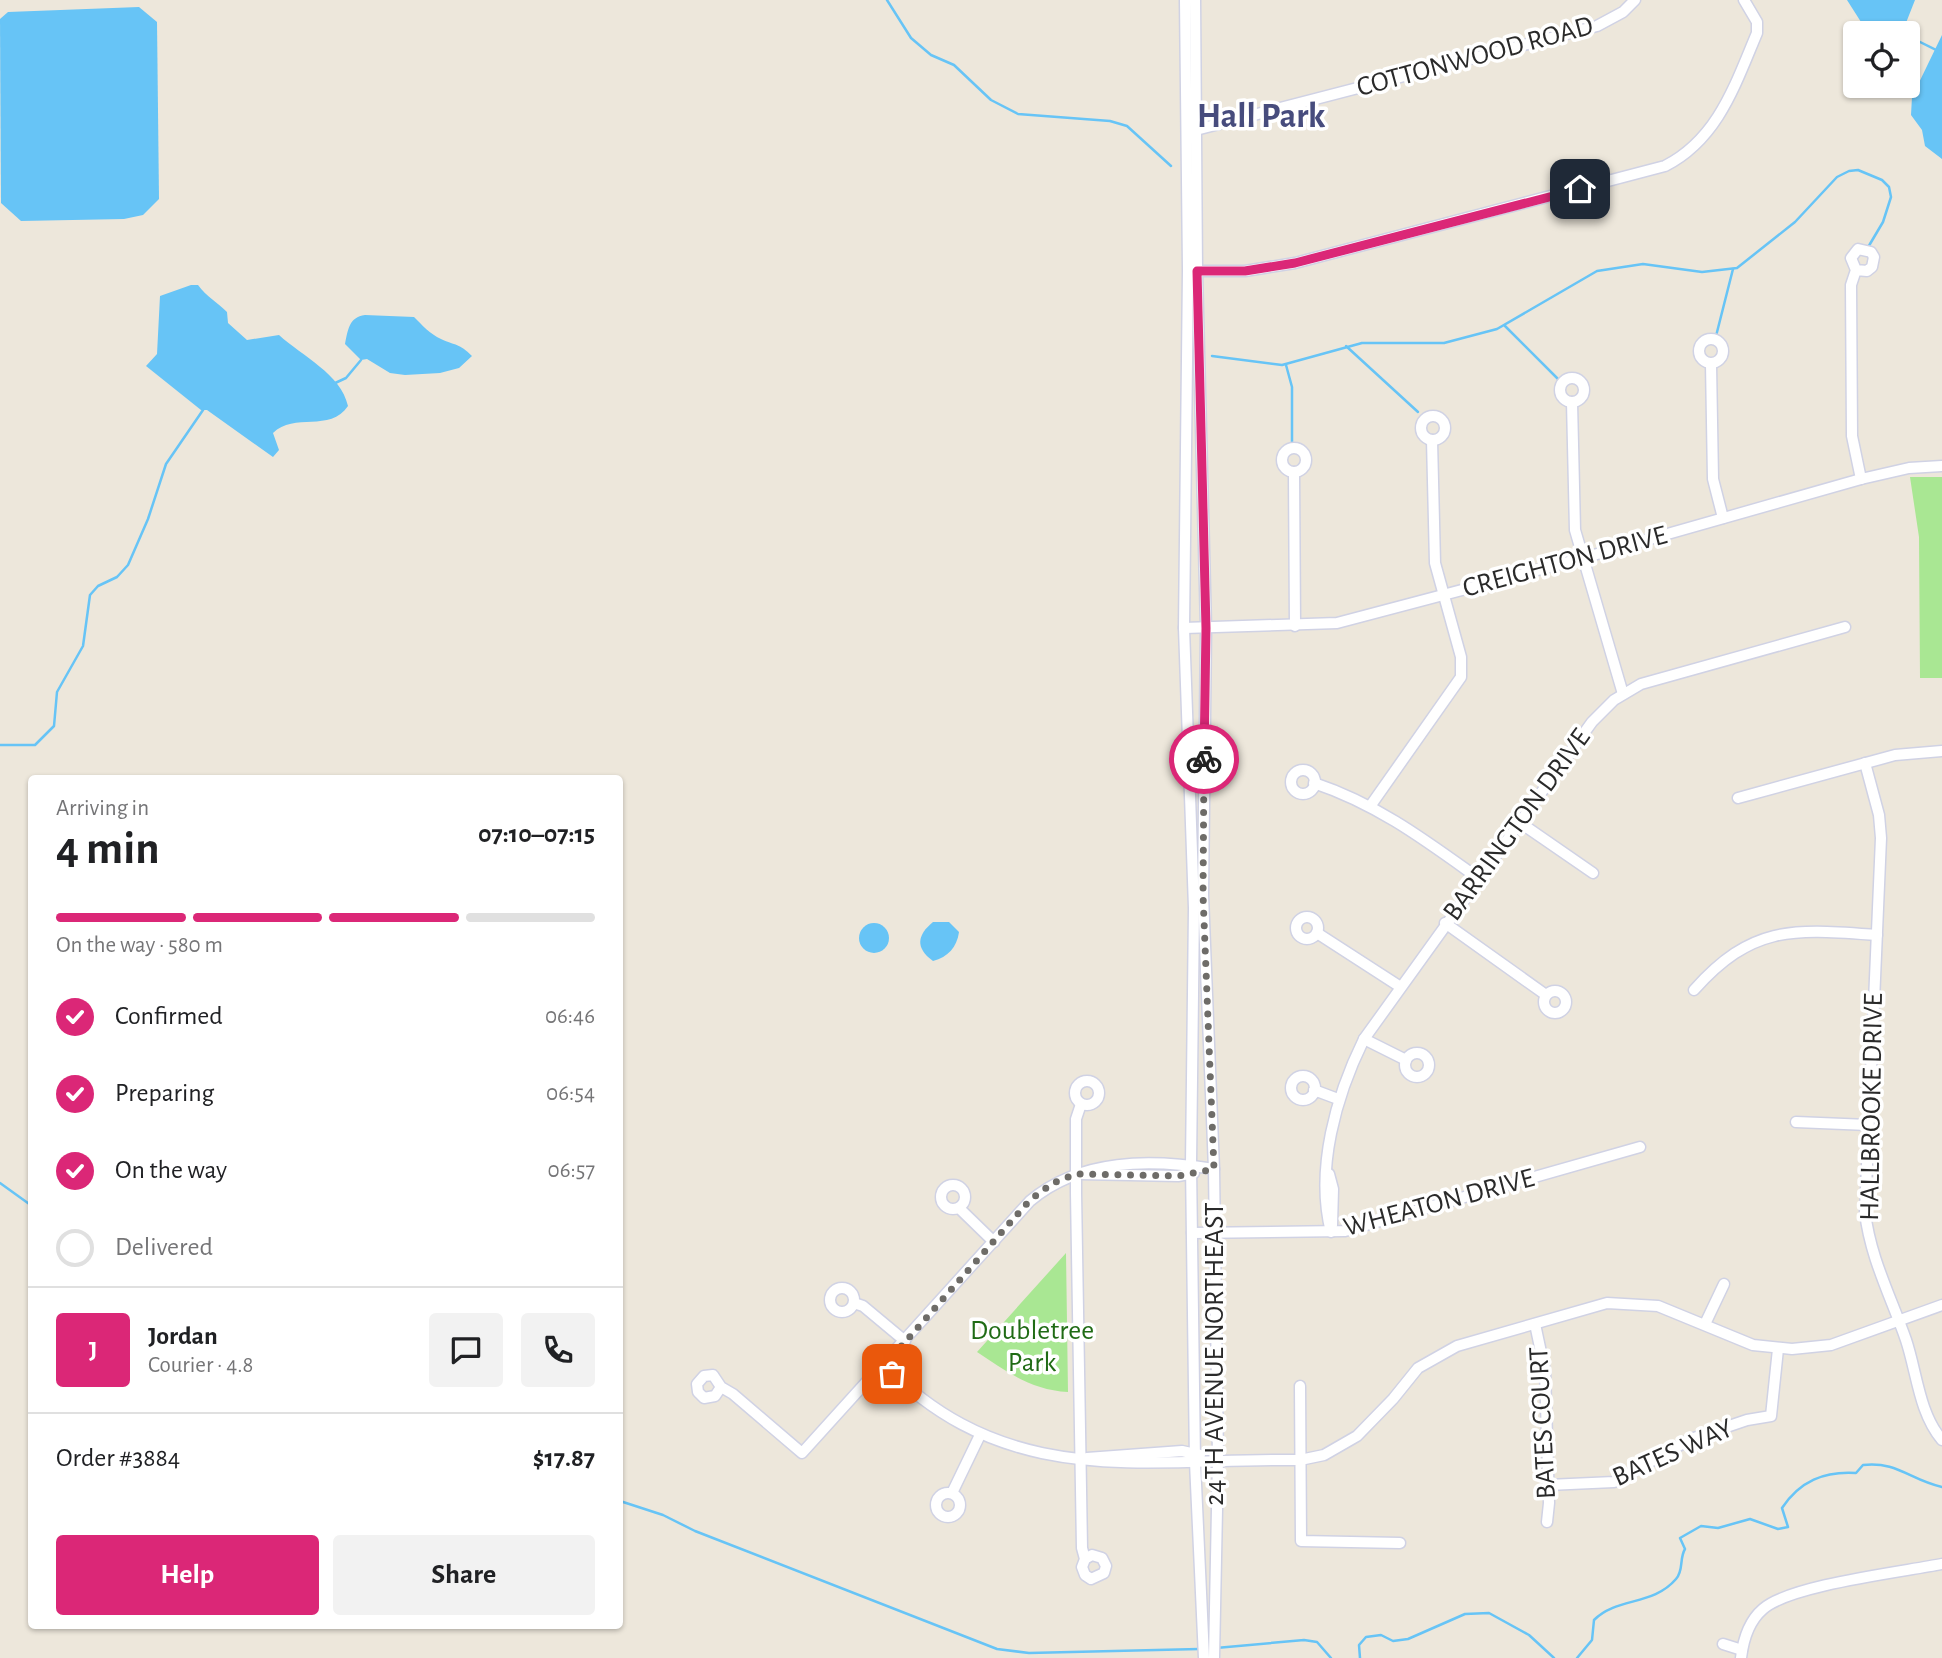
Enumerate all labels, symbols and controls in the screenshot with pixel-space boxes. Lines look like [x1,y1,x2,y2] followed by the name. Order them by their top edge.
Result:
[1354,12,1596,102] street label: COTTONWOOD ROAD
[1843,21,1920,98] map controls
[1843,21,1920,98] button: locate
[1197,99,1326,134] district label: Hall Park
[1550,159,1610,219] pin
[1561,170,1599,208] icon: home
[1460,521,1670,603] street label: CREIGHTON DRIVE
[1169,724,1239,794] courier
[1438,724,1596,926] street label: BARRINGTON DRIVE
[1185,740,1223,778] icon: bike
[56,797,149,820] text: Arriving in
[478,821,595,847] text: 07:10–07:15
[56,826,160,872] text: 4 min
[56,934,223,957] text: On the way · 580 m
[1856,993,1888,1221] street label: HALLBROOKE DRIVE
[56,998,94,1036] icon: check
[115,1003,223,1029] text: Confirmed
[545,1005,595,1028] text: 06:46
[56,1075,94,1113] icon: check
[115,1080,214,1106] text: Preparing
[546,1082,595,1105] text: 06:54
[56,1152,94,1190] icon: check
[115,1157,227,1183] text: On the way
[548,1159,595,1182] text: 06:57
[1341,1164,1537,1242] street label: WHEATON DRIVE
[1201,1202,1229,1506] street label: 24TH AVENUE NORTHEAST
[115,1234,213,1260] text: Delivered
[429,1313,503,1387] button: chat
[521,1313,595,1387] button: phone
[970,1317,1094,1377] park label: Doubletree Park
[148,1323,218,1349] text: Jordan
[89,1337,97,1363] text: J
[862,1344,922,1404] pin
[1525,1346,1561,1500] street label: BATES COURT
[148,1354,253,1377] text: Courier · 4.8
[873,1355,911,1393] icon: bag
[1608,1414,1738,1492] street label: BATES WAY
[56,1445,180,1471] text: Order #3884
[533,1445,595,1471] text: $17.87
[56,1535,319,1615] button: Help
[333,1535,595,1615] button: Share

